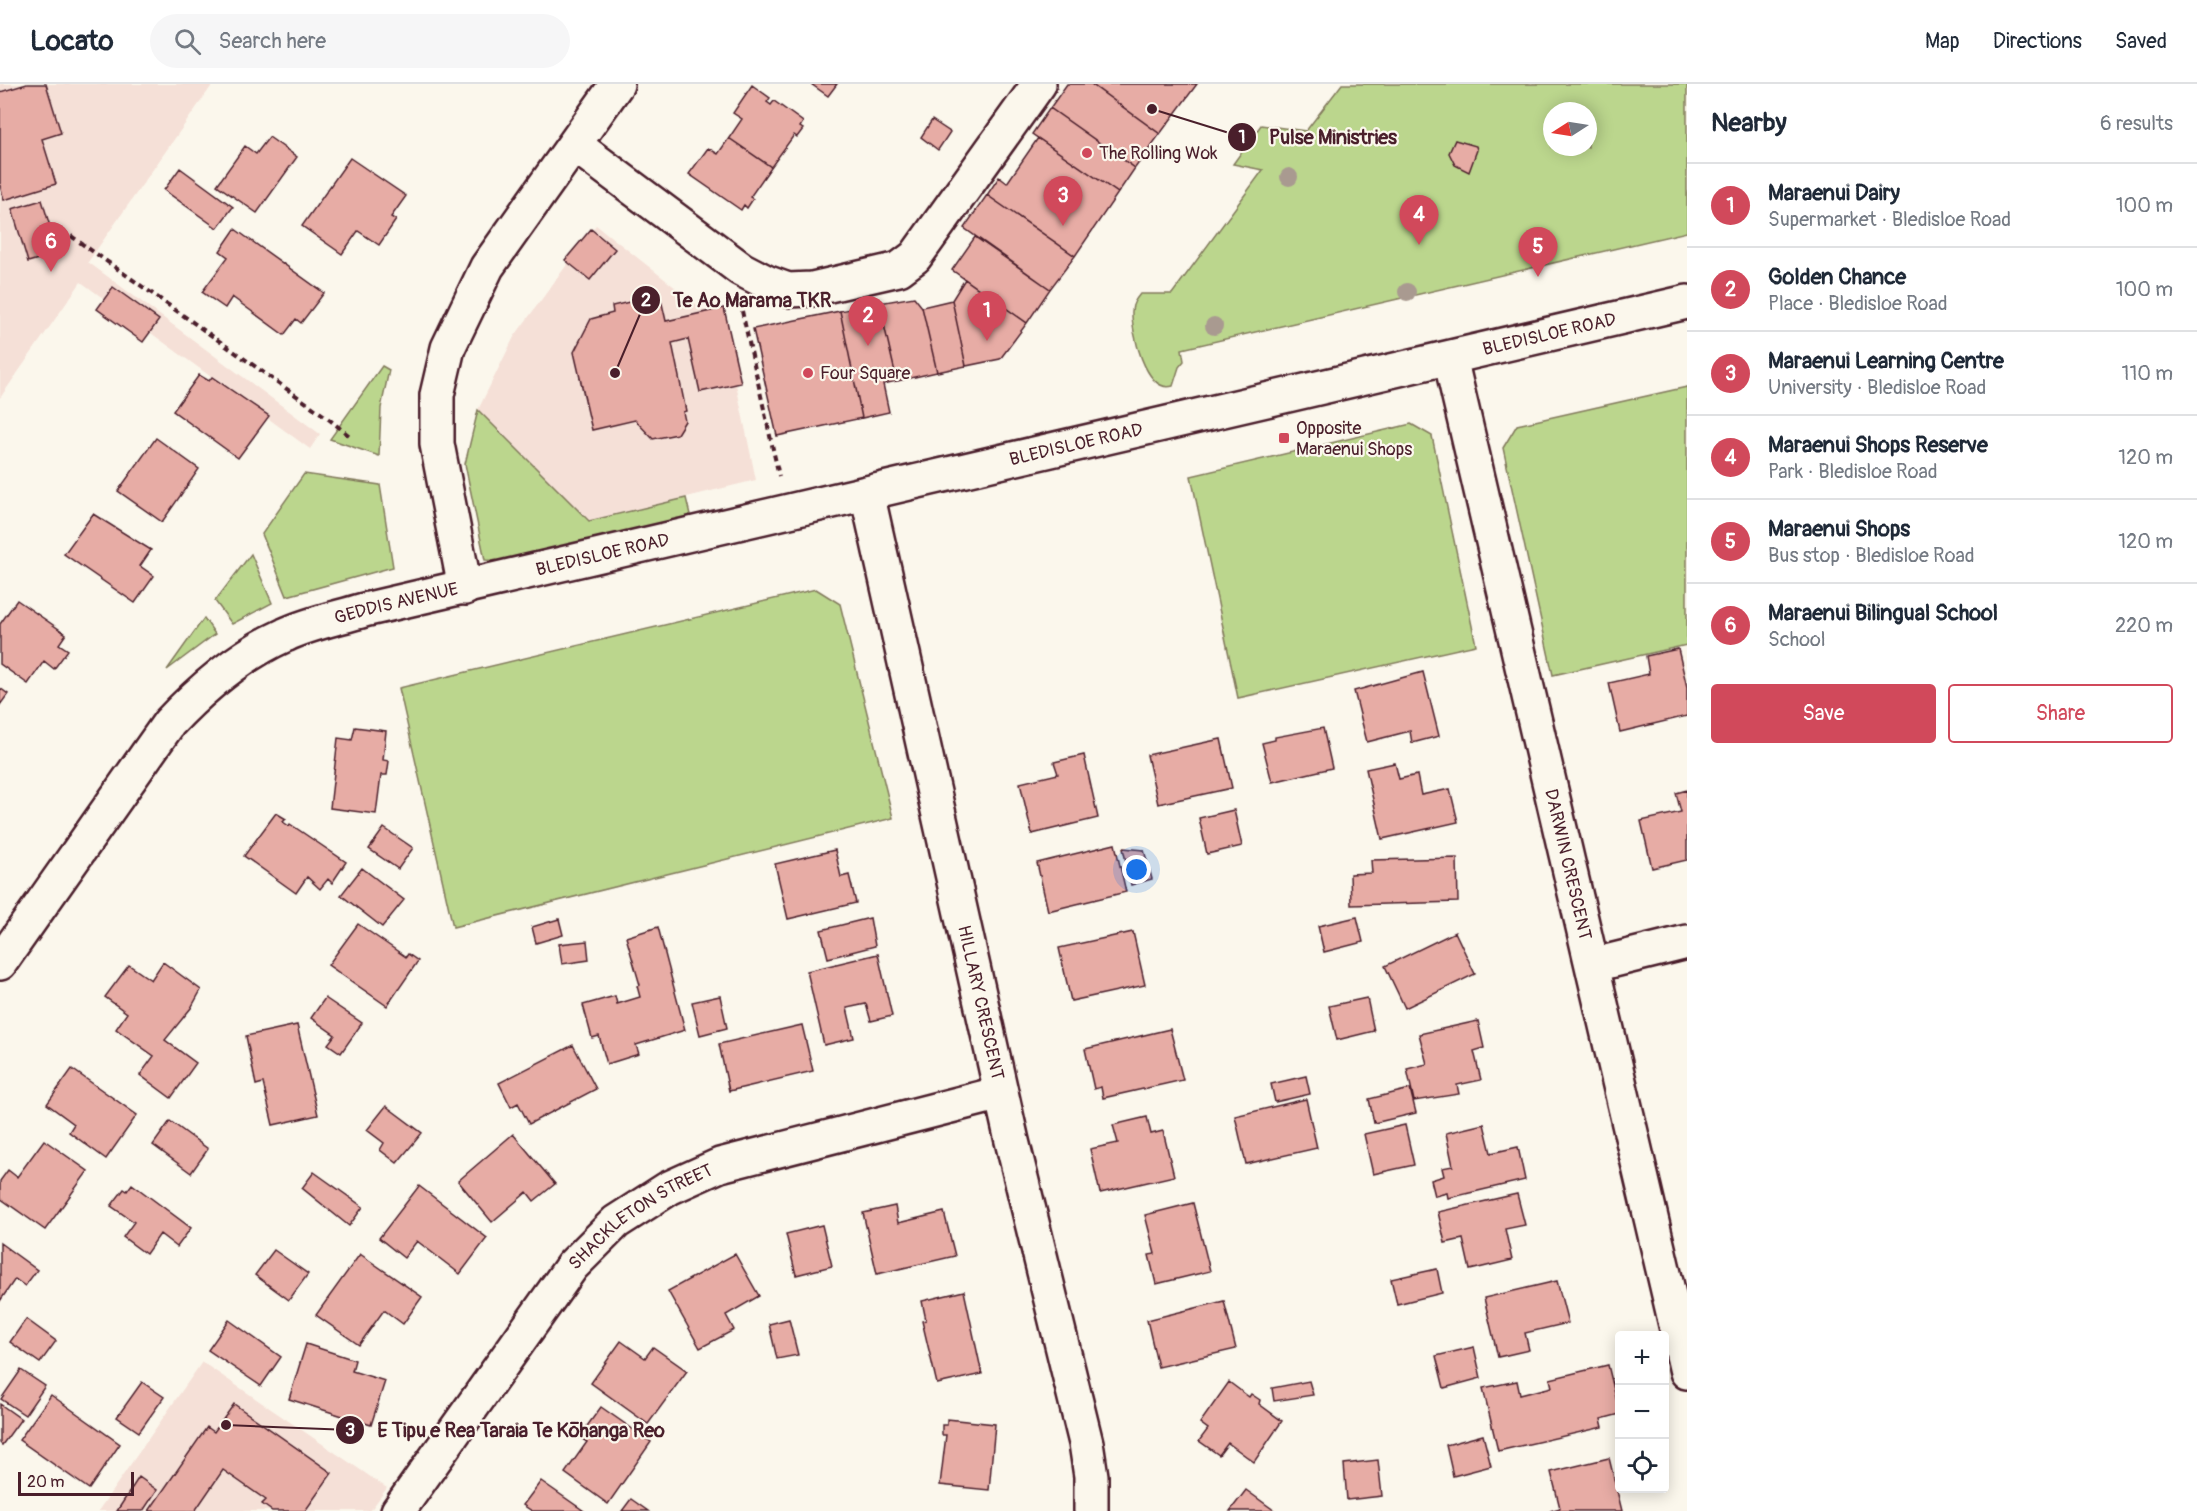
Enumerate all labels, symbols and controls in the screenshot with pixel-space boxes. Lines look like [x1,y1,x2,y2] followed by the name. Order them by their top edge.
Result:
[150,14,570,68] search box
[30,24,114,59] text: Locato
[171,25,204,58] icon: search
[219,27,326,55] text: Search here
[1925,28,1960,55] text: Map
[1993,28,2082,55] text: Directions
[2115,28,2167,55] text: Saved
[1543,102,1597,156] north arrow
[1711,107,1787,139] text: Nearby
[2100,111,2173,136] text: 6 results
[1227,118,1409,156] callout: Pulse Ministries
[1269,125,1397,150] text: Pulse Ministries
[1238,126,1246,149] text: 1
[1099,142,1218,165] place label: The Rolling Wok
[1080,146,1094,160] marker: The Rolling Wok
[1044,176,1082,226] pin: 3
[1768,179,1900,207] text: Maraenui Dairy
[1727,193,1734,218] text: 1
[2116,193,2173,218] text: 100 m
[1400,196,1438,245] pin: 4
[1768,207,2011,232] text: Supermarket · Bledisloe Road
[32,222,70,272] pin: 6
[1518,228,1558,277] pin: 5
[1768,263,1906,291] text: Golden Chance
[1725,277,1736,302] text: 2
[2116,277,2173,302] text: 100 m
[631,281,843,319] callout: Te Ao Marama TKR
[672,288,832,313] text: Te Ao Marama TKR
[641,289,651,312] text: 2
[1768,291,1948,316] text: Place · Bledisloe Road
[968,292,1006,341] pin: 1
[848,296,888,346] pin: 2
[1480,307,1618,361] street label: BLEDISLOE ROAD
[1768,347,2004,375] text: Maraenui Learning Centre
[1725,361,1736,386] text: 3
[2122,361,2173,386] text: 110 m
[820,362,910,385] place label: Four Square
[801,366,815,380] marker: Four Square
[1768,375,1986,400] text: University · Bledisloe Road
[1296,417,1412,461] place label: Opposite Maraenui Shops
[1007,418,1145,471] street label: BLEDISLOE ROAD
[1277,431,1291,445] marker: Opposite Maraenui Shops
[1768,431,1988,459] text: Maraenui Shops Reserve
[1725,445,1736,470] text: 4
[2118,445,2173,470] text: 120 m
[1768,459,1938,484] text: Park · Bledisloe Road
[1768,515,1910,543] text: Maraenui Shops
[534,528,672,581] street label: BLEDISLOE ROAD
[1725,529,1736,554] text: 5
[2118,529,2173,554] text: 120 m
[1768,543,1975,568] text: Bus stop · Bledisloe Road
[332,577,460,629] street label: GEDDIS AVENUE
[1768,599,1998,627] text: Maraenui Bilingual School
[1725,613,1736,638] text: 6
[2115,613,2173,638] text: 220 m
[1768,627,1825,652] text: School
[1711,684,1936,743] button: Save
[1948,684,2173,743] button: Share
[1540,787,1597,942] street label: DARWIN CRESCENT
[1122,855,1151,884] your location
[953,923,1009,1082] street label: HILLARY CRESCENT
[563,1158,716,1275] street label: SHACKLETON STREET
[1615,1331,1669,1493] map controls
[1615,1331,1669,1385] button: +
[1615,1385,1669,1439] button: −
[335,1411,677,1449] callout: E Tipu e Rea Taraia Te Kōhanga Reo
[377,1418,665,1443] text: E Tipu e Rea Taraia Te Kōhanga Reo
[345,1419,355,1442] text: 3
[1615,1439,1669,1493] button: locate
[18,1469,134,1496] scale bar
[27,1472,65,1492] text: 20 m

